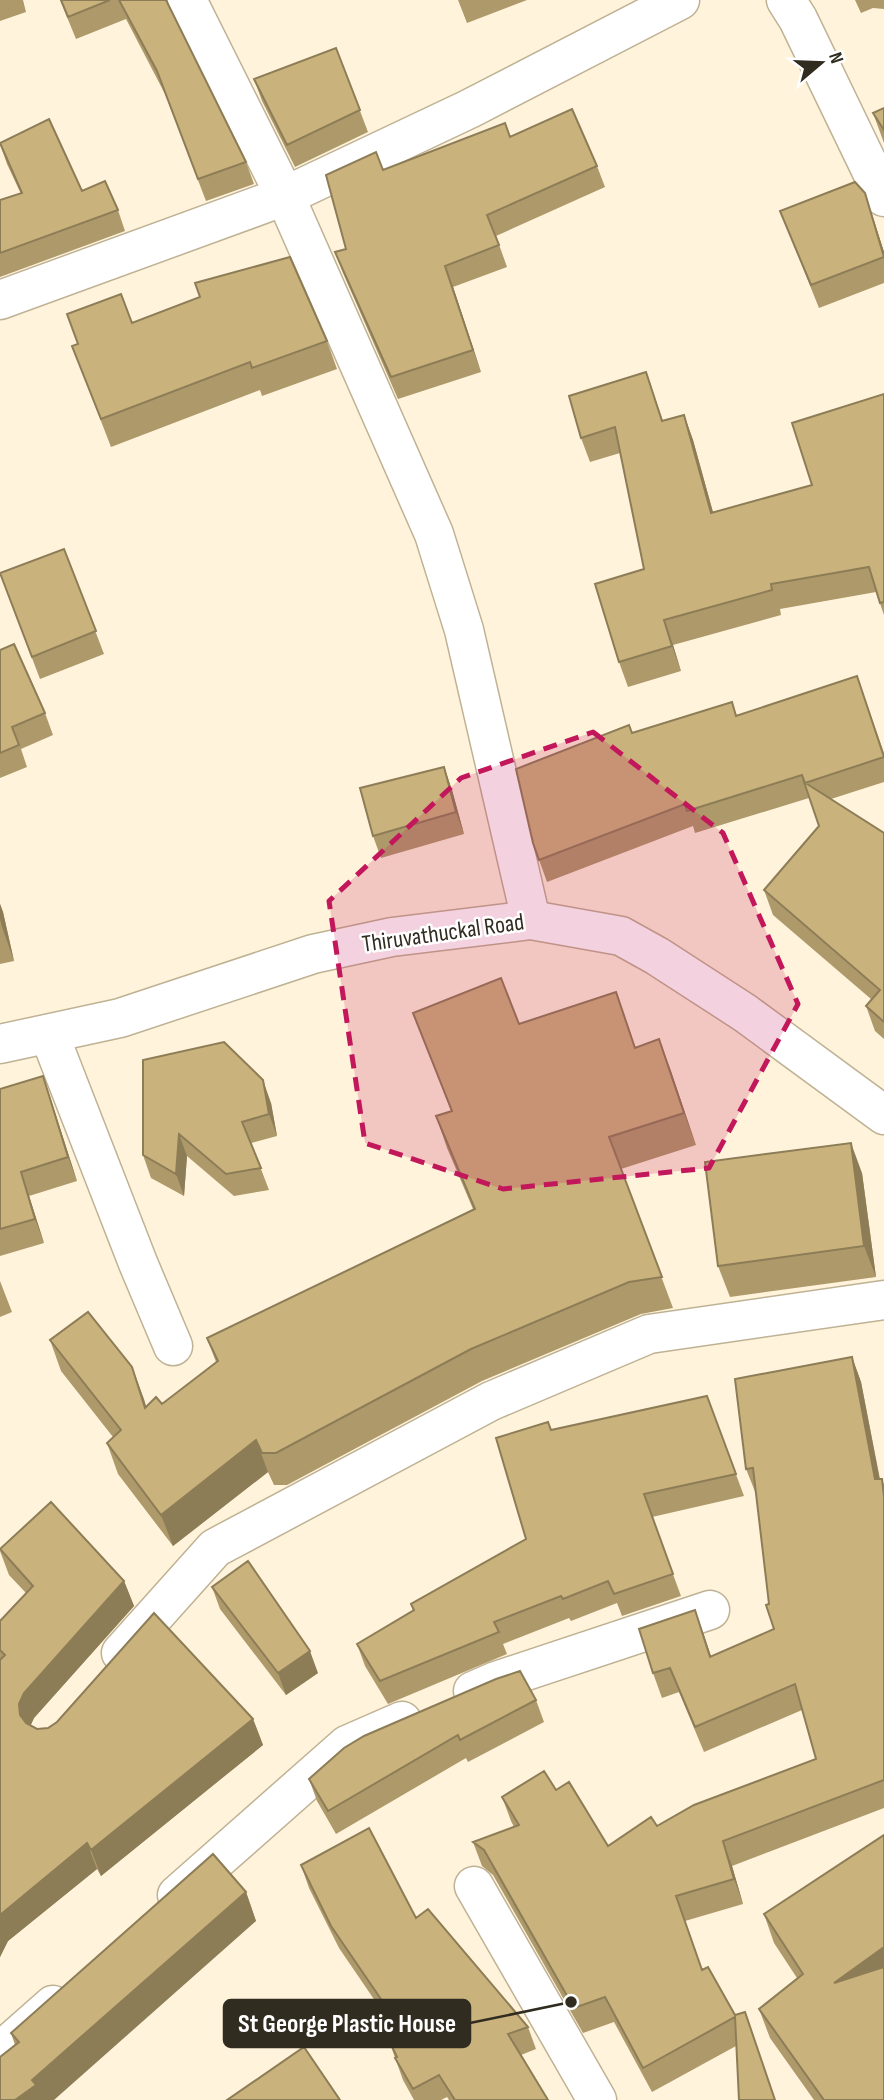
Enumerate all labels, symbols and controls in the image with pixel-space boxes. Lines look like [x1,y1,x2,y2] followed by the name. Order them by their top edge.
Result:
[786,28,856,98] north arrow
[823,49,848,66] text: N
[360,907,526,959] street label: Thiruvathuckal Road
[224,2000,470,2047] callout: St George Plastic House
[238,2009,456,2040] text: St George Plastic House

